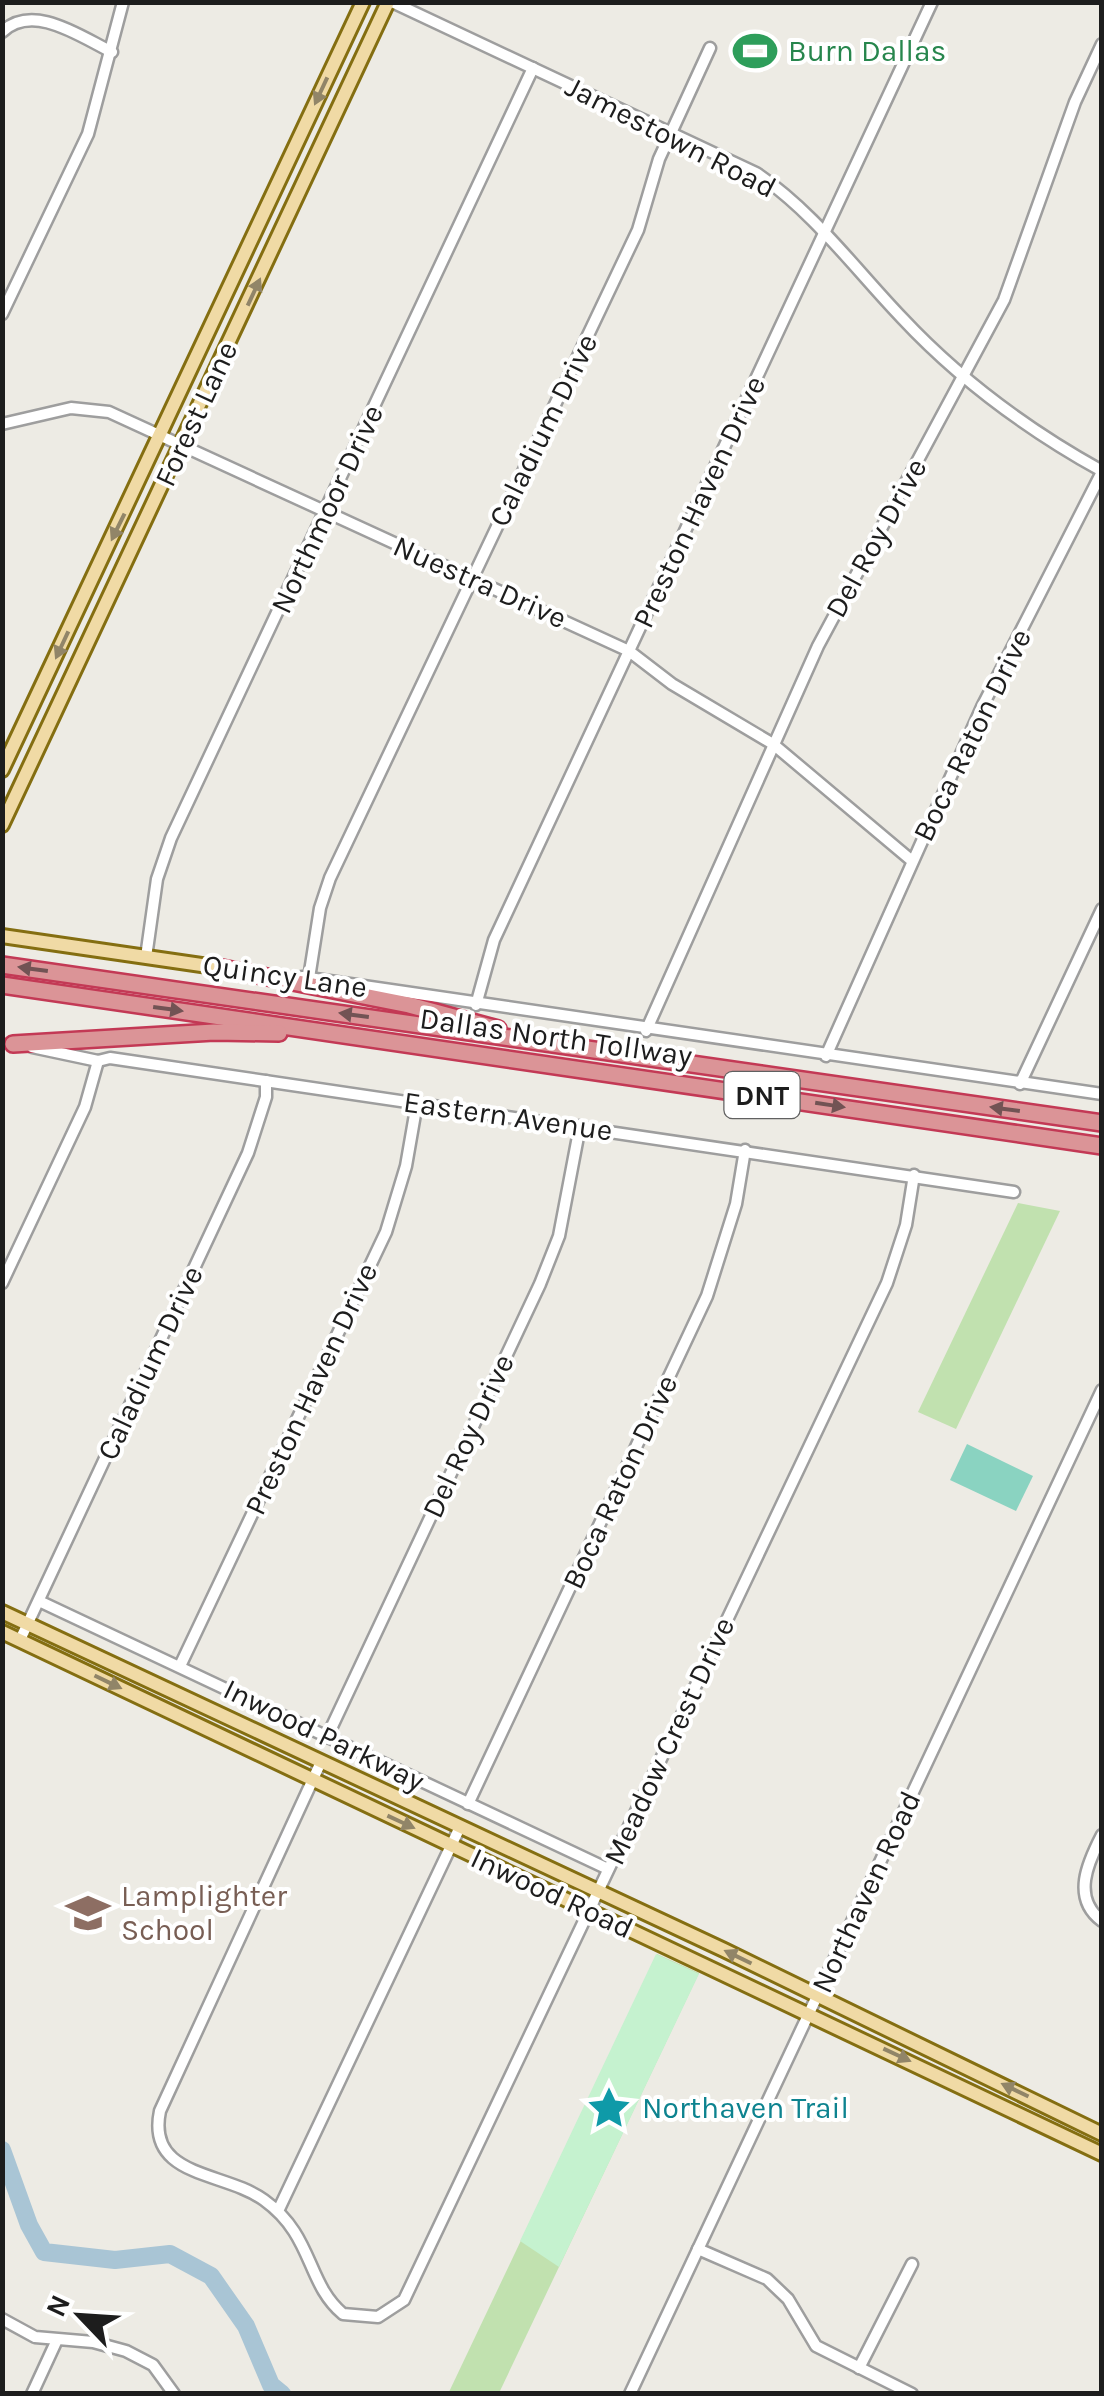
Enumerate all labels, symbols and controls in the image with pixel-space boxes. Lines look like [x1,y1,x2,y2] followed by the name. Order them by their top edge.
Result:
[731,27,779,75] sports icon: Burn Dallas
[788,33,946,69] place label: Burn Dallas
[560,68,782,206] street label: Jamestown Road
[313,76,330,105] one-way arrow
[245,277,262,306] one-way arrow
[481,328,605,532] street label: Caladium Drive
[147,336,245,492] street label: Forest Lane
[625,370,773,634] street label: Preston Haven Drive
[263,399,391,619] street label: Northmoor Drive
[817,452,935,624] street label: Del Roy Drive
[109,513,126,542] one-way arrow
[388,528,572,636] street label: Nuestra Drive
[905,623,1039,847] street label: Boca Raton Drive
[54,630,70,660] one-way arrow
[201,947,369,1005] street label: Quincy Lane
[16,960,48,976] one-way arrow
[417,1000,695,1074] street label: Dallas North Tollway
[153,1001,185,1017] one-way arrow
[338,1007,370,1023] one-way arrow
[724,1072,800,1118] road number: DNT
[401,1084,615,1148] street label: Eastern Avenue
[815,1098,846,1114] one-way arrow
[989,1101,1020,1117] one-way arrow
[237,1257,385,1521] street label: Preston Haven Drive
[89,1260,211,1466] street label: Caladium Drive
[414,1348,522,1524] street label: Del Roy Drive
[555,1369,685,1595] street label: Boca Raton Drive
[596,1611,742,1871] street label: Meadow Crest Drive
[218,1671,430,1799] street label: Inwood Parkway
[94,1674,123,1691] one-way arrow
[804,1785,928,1999] street label: Northaven Road
[387,1814,416,1831] one-way arrow
[465,1840,639,1946] street label: Inwood Road
[121,1878,287,1948] place label: Lamplighter School
[64,1889,112,1937] school or university icon: Lamplighter School
[724,1949,753,1966] one-way arrow
[883,2046,912,2063] one-way arrow
[1000,2081,1029,2098] one-way arrow
[585,2084,633,2132] place icon: Northaven Trail
[642,2090,849,2126] place label: Northaven Trail
[30,2266,130,2366] north arrow
[39,2290,77,2322] text: N

